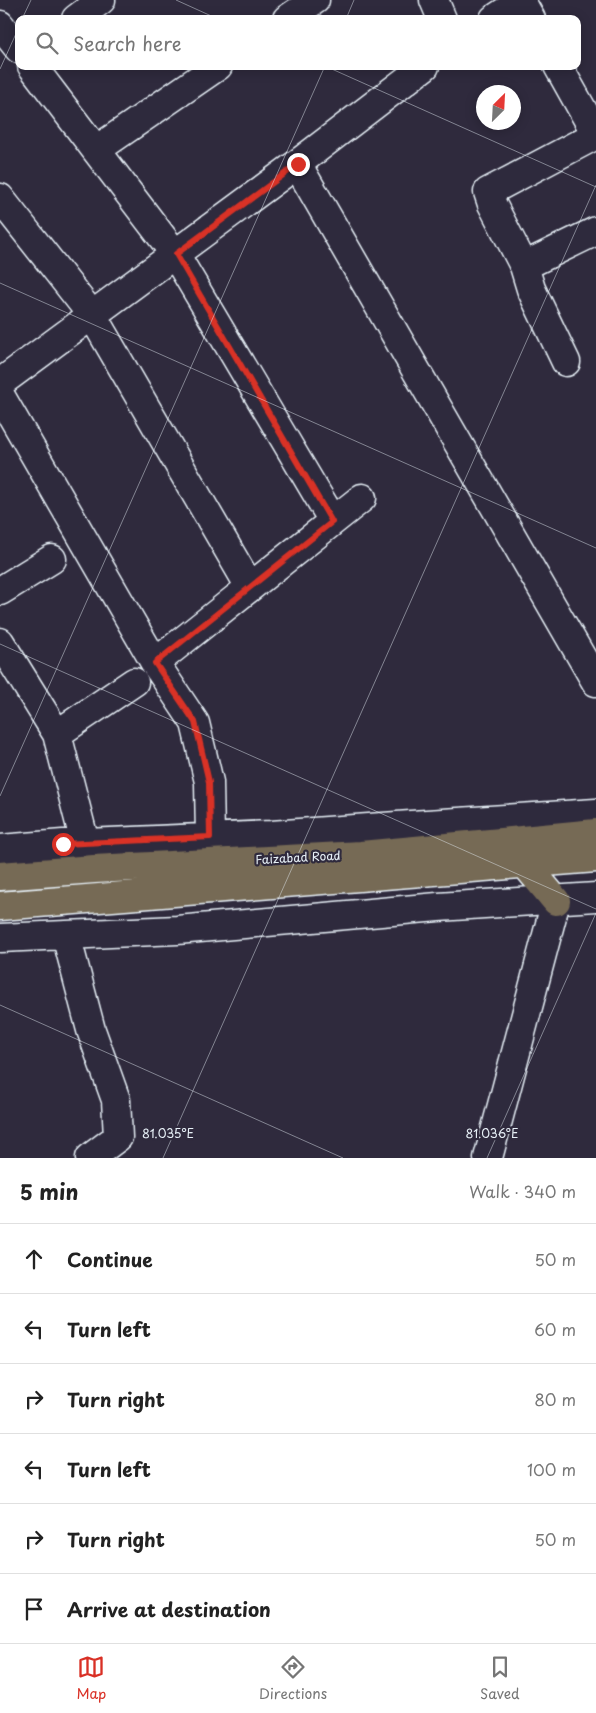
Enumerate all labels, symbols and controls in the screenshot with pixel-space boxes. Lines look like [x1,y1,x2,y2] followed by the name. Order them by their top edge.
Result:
[15,15,581,70] search box
[33,29,61,57] icon: search
[73,29,182,57] text: Search here
[476,85,521,130] north arrow
[287,153,310,176] route end
[52,833,75,856] route start
[255,846,341,868] street label: Faizabad Road
[142,1124,194,1142] text: 81.035°E
[466,1124,518,1142] text: 81.036°E
[20,1175,78,1207] text: 5 min
[469,1179,576,1203] text: Walk · 340 m
[20,1245,48,1273] icon: ahead
[67,1245,153,1273] text: Continue
[535,1247,576,1271] text: 50 m
[20,1315,48,1343] icon: left
[67,1315,151,1343] text: Turn left
[534,1317,576,1341] text: 60 m
[20,1385,48,1413] icon: right
[67,1385,165,1413] text: Turn right
[534,1387,576,1411] text: 80 m
[20,1455,48,1483] icon: left
[67,1455,151,1483] text: Turn left
[527,1457,576,1481] text: 100 m
[20,1525,48,1553] icon: right
[67,1525,165,1553] text: Turn right
[535,1527,576,1551] text: 50 m
[20,1595,48,1623] icon: arrive
[67,1595,271,1623] text: Arrive at destination
[76,1653,106,1704] tab: Map
[259,1653,327,1704] tab: Directions
[480,1653,520,1704] tab: Saved

